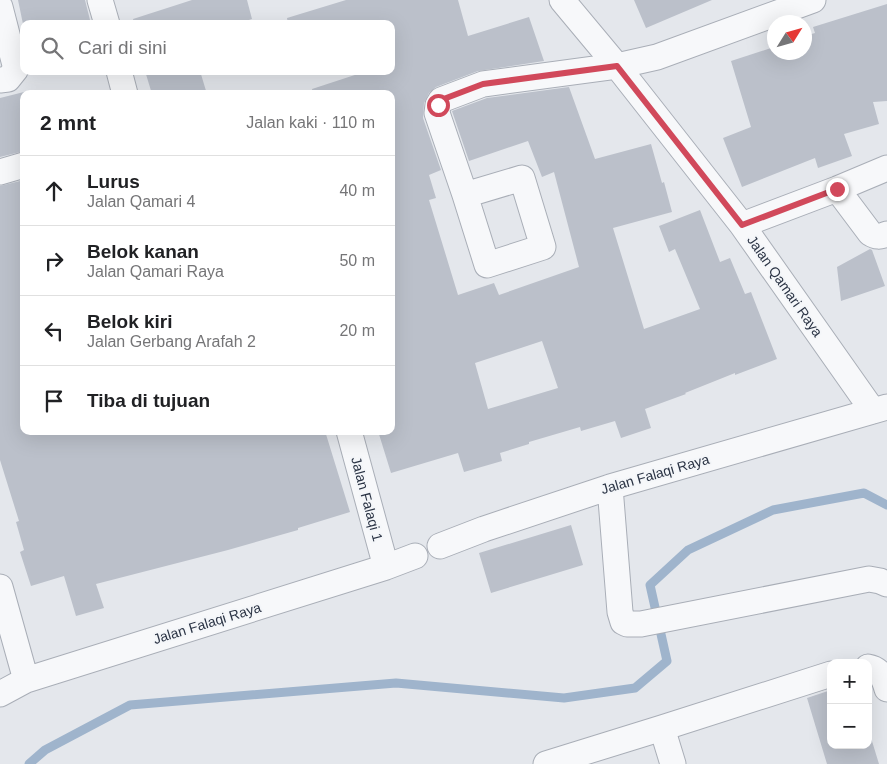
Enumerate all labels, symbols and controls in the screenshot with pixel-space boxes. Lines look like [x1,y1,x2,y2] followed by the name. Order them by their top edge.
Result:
[767,15,812,60] north arrow
[20,20,395,75] search box
[38,34,66,62] icon: search
[78,37,167,58] text: Cari di sini
[427,94,450,117] route start
[40,111,96,134] text: 2 mnt
[246,114,375,131] text: Jalan kaki · 110 m
[87,171,140,192] text: Lurus
[40,177,68,205] icon: ahead
[826,178,849,201] route end
[339,182,375,199] text: 40 m
[87,193,196,210] text: Jalan Qamari 4
[744,232,826,340] street label: Jalan Qamari Raya
[87,241,199,262] text: Belok kanan
[40,247,68,275] icon: right
[339,252,375,269] text: 50 m
[87,263,224,280] text: Jalan Qamari Raya
[87,311,173,332] text: Belok kiri
[40,317,68,345] icon: left
[339,322,375,339] text: 20 m
[87,333,256,350] text: Jalan Gerbang Arafah 2
[40,387,68,415] icon: arrive
[87,390,210,411] text: Tiba di tujuan
[599,451,711,497] street label: Jalan Falaqi Raya
[348,455,386,543] street label: Jalan Falaqi 1
[151,599,263,647] street label: Jalan Falaqi Raya
[827,659,872,749] map controls
[827,659,872,704] button: +
[827,704,872,749] button: −

